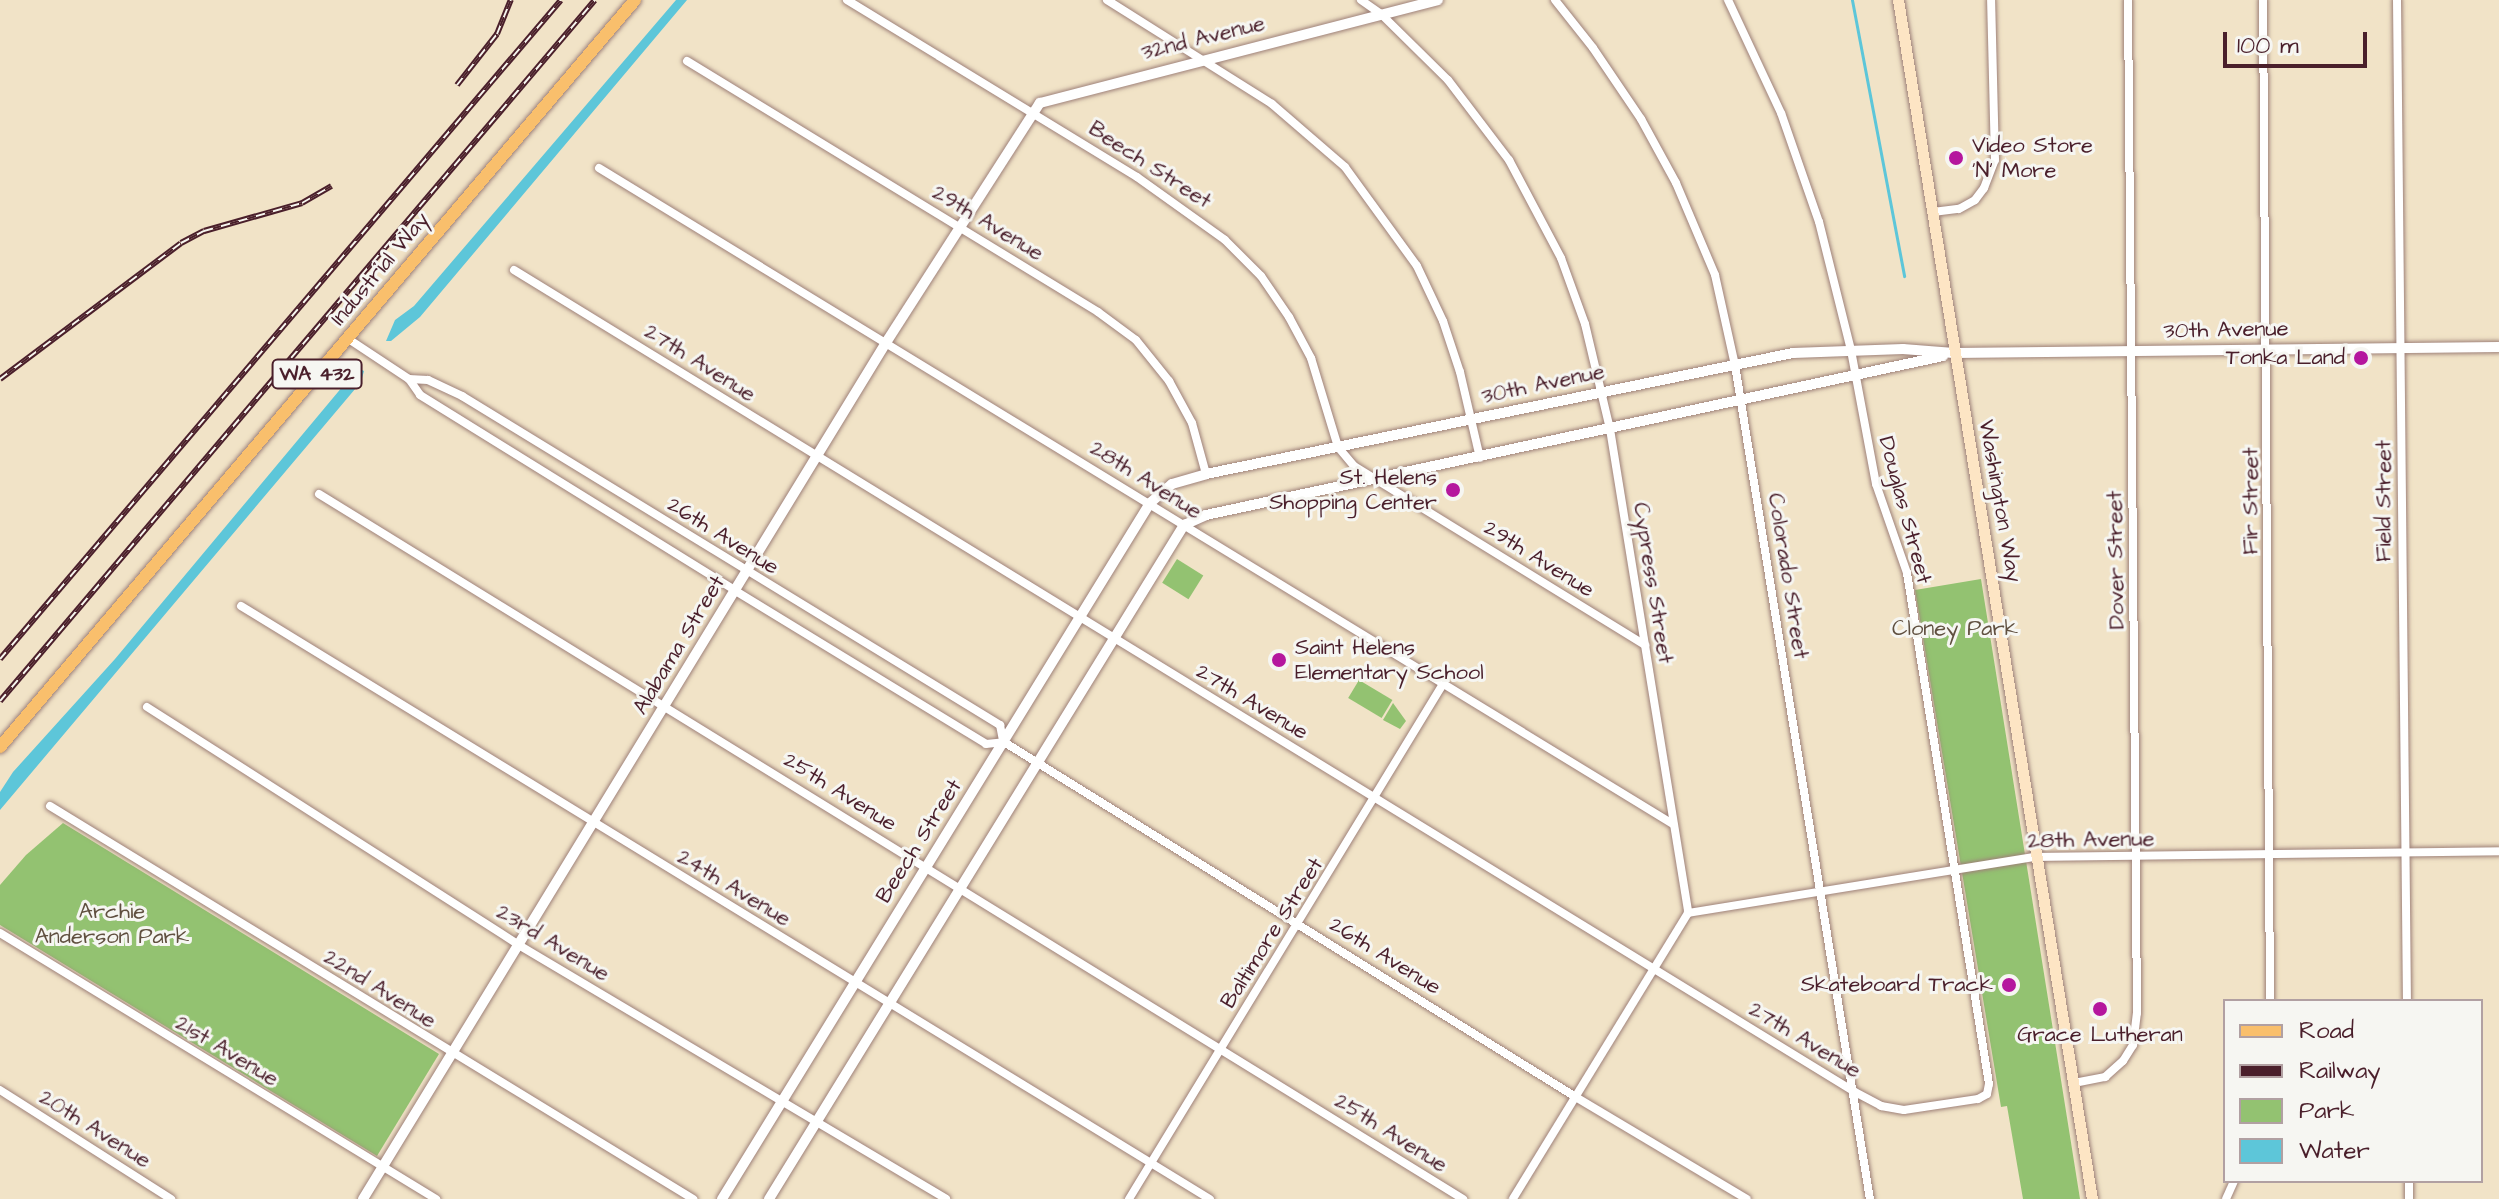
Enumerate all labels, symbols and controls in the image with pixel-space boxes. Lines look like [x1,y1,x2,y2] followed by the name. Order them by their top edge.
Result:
[1139,10,1267,66] street label: 32nd Avenue
[2227,16,2371,66] scale bar
[2237,29,2299,63] text: 100 m
[1084,116,1216,214] street label: Beech Street
[1972,132,2093,184] place label: Video Store 'N' More
[1947,149,1965,167] marker: Video Store 'N' More
[928,179,1048,267] street label: 29th Avenue
[325,207,435,331] street label: Industrial Way
[2163,316,2289,344] street label: 30th Avenue
[639,318,761,408] street label: 27th Avenue
[2226,345,2345,371] place label: Tonka Land
[2352,349,2370,367] marker: Tonka Land
[271,358,363,390] road number: WA 432
[1479,358,1607,410] street label: 30th Avenue
[1973,418,2027,584] street label: Washington Way
[1873,433,1937,587] street label: Douglas Street
[1085,435,1207,525] street label: 28th Avenue
[2371,440,2397,562] street label: Field Street
[2238,447,2264,555] street label: Fir Street
[1269,464,1437,516] place label: St. Helens Shopping Center
[1444,481,1462,499] marker: St. Helens Shopping Center
[2102,490,2130,630] street label: Dover Street
[662,491,784,581] street label: 26th Avenue
[1762,491,1814,661] street label: Colorado Street
[1627,501,1679,665] street label: Cypress Street
[1479,515,1599,603] street label: 29th Avenue
[627,571,731,719] street label: Alabama Street
[1892,616,2018,642] park label: Cloney Park
[1295,634,1484,686] place label: Saint Helens Elementary School
[1270,651,1288,669] marker: Saint Helens Elementary School
[1191,658,1313,746] street label: 27th Avenue
[779,747,901,837] street label: 25th Avenue
[870,774,968,908] street label: Beech Street
[2027,826,2155,854] street label: 28th Avenue
[672,844,796,932] street label: 24th Avenue
[1215,853,1329,1013] street label: Baltimore Street
[35,898,189,950] park label: Archie Anderson Park
[492,899,614,987] street label: 23rd Avenue
[1324,911,1446,1001] street label: 26th Avenue
[319,944,441,1034] street label: 22nd Avenue
[1801,972,1993,998] place label: Skateboard Track
[2000,976,2018,994] marker: Skateboard Track
[1744,996,1866,1084] street label: 27th Avenue
[2223,999,2483,1183] legend
[2091,1000,2109,1018] marker: Grace Lutheran
[171,1010,283,1092] street label: 21st Avenue
[2299,1014,2354,1048] text: Road
[2017,1022,2183,1048] place label: Grace Lutheran
[2299,1054,2381,1088] text: Railway
[34,1084,156,1174] street label: 20th Avenue
[1330,1088,1452,1178] street label: 25th Avenue
[2299,1094,2355,1128] text: Park
[2299,1134,2370,1168] text: Water

